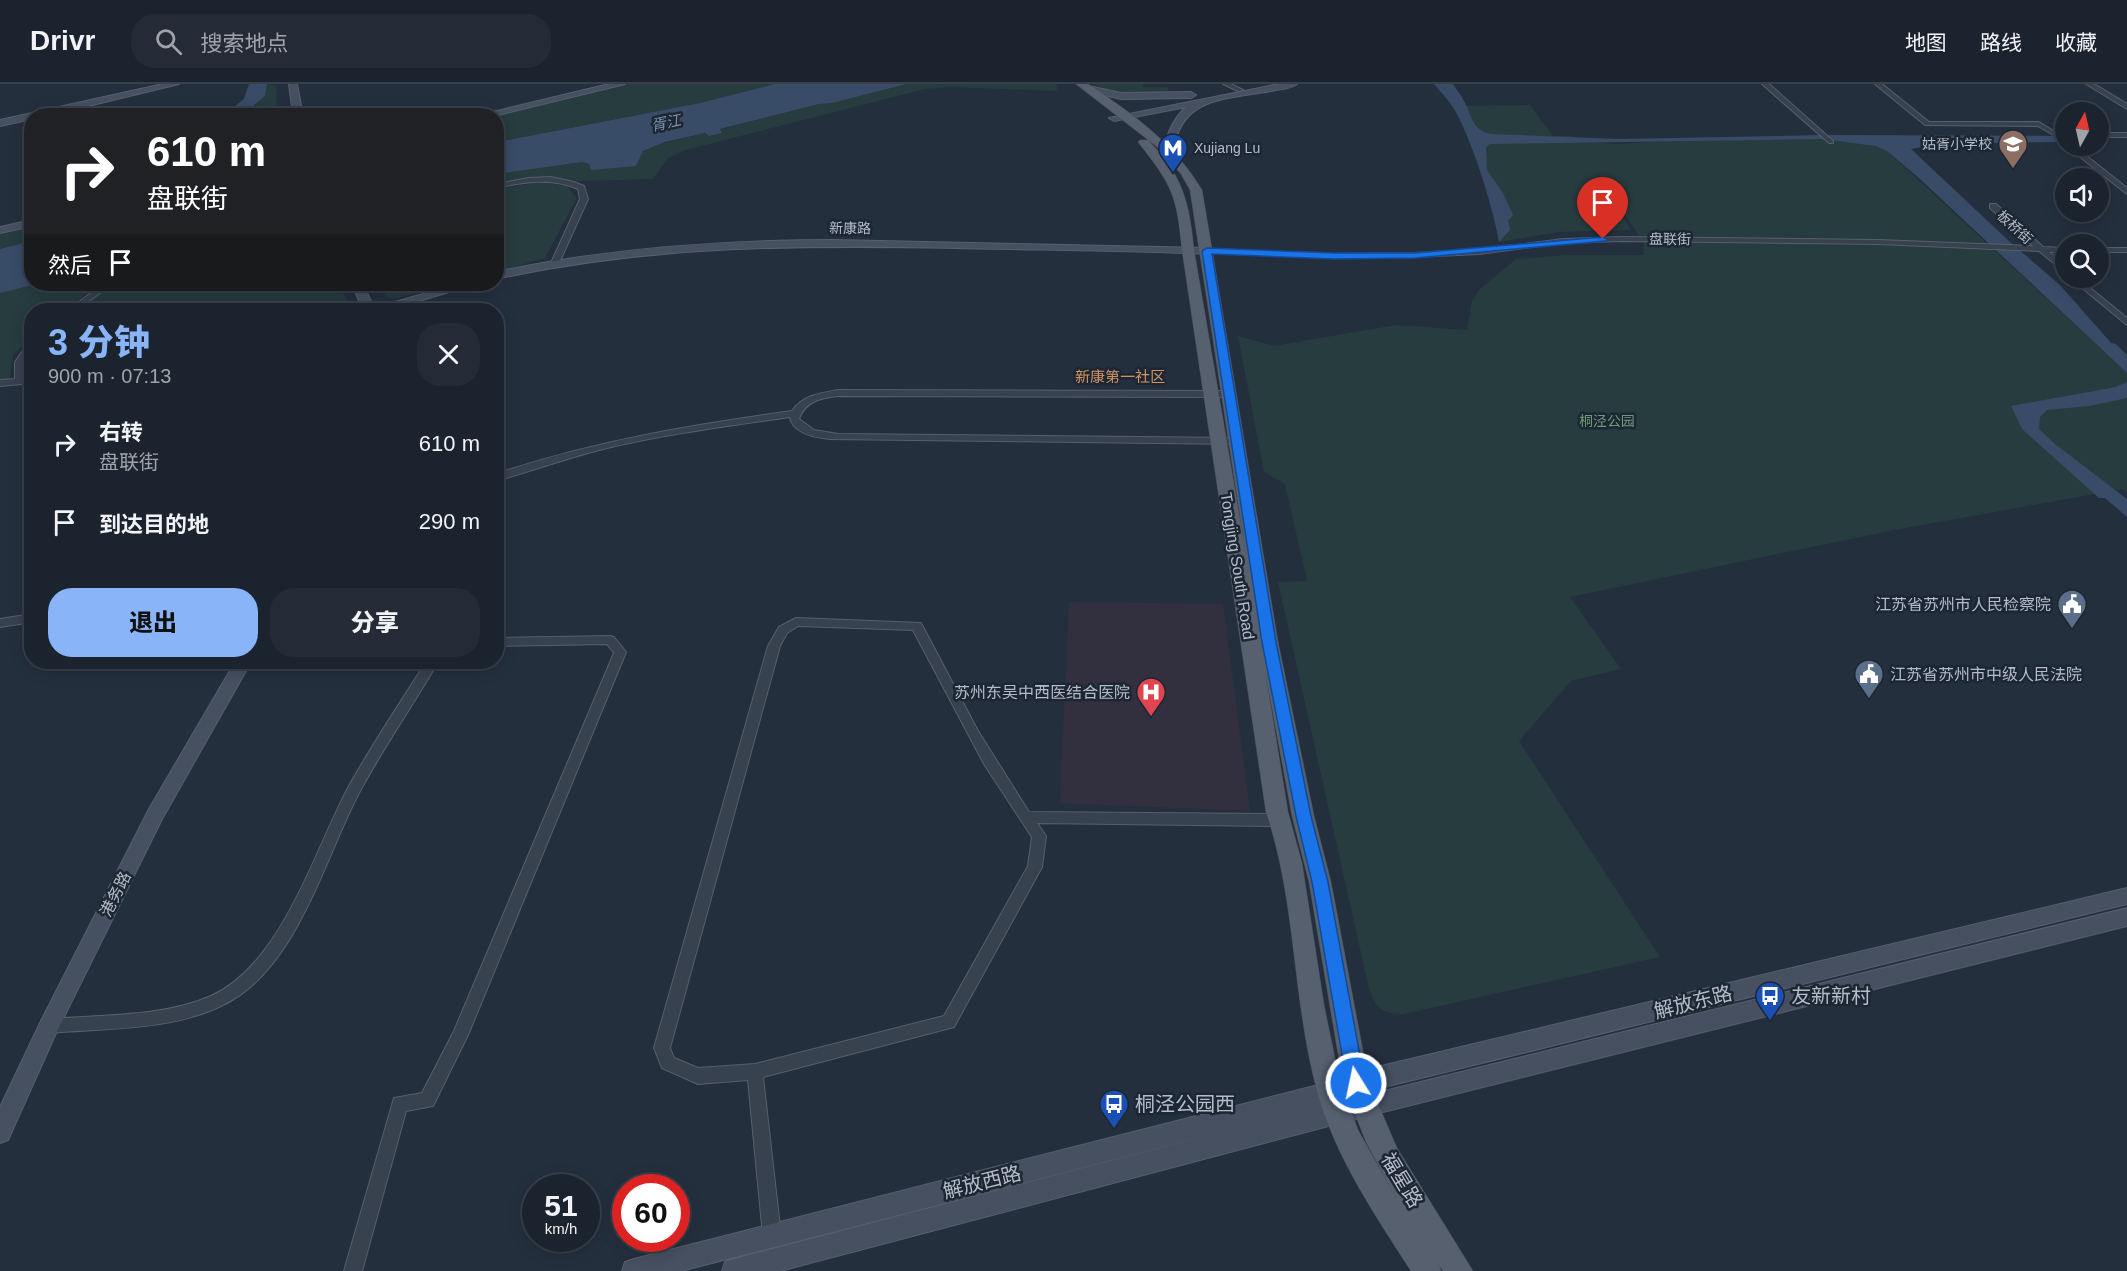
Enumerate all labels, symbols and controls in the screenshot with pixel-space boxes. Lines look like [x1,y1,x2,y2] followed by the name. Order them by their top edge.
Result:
[131,14,551,68] search box
[30,25,95,56] text: Drivr
[152,25,185,58] icon: search
[200,31,288,56] text: 搜索地点
[1905,31,1947,54] text: 地图
[1980,31,2022,54] text: 路线
[2055,31,2097,54] text: 收藏
[2055,102,2109,156] north arrow
[2055,102,2109,288] map controls
[649,111,684,134] water label: 胥江
[147,128,266,175] text: 610 m
[1997,128,2029,170] school or university icon: 姑胥小学校
[48,132,126,210] icon: right
[1157,132,1189,174] metro station icon: Xujiang Lu
[1922,136,1992,152] place label: 姑胥小学校
[1194,140,1260,156] place label: Xujiang Lu
[2055,168,2109,222] button: sound
[1577,177,1628,239] pin
[147,184,228,214] text: 盘联街
[1586,186,1619,219] icon: arrive
[1994,207,2036,247] street label: 板桥街
[829,220,871,236] street label: 新康路
[1649,231,1691,247] street label: 盘联街
[2055,234,2109,288] button: search
[104,246,137,279] icon: arrive
[48,253,92,278] text: 然后
[48,322,150,363] text: 3 分钟
[417,323,480,386] button: close
[48,365,171,387] text: 900 m · 07:13
[1075,368,1165,385] district label: 新康第一社区
[1579,413,1635,429] park label: 桐泾公园
[99,420,143,445] text: 右转
[48,428,81,461] icon: right
[419,431,480,456] text: 610 m
[99,451,159,473] text: 盘联街
[1217,491,1258,641] street label: Tongjing South Road
[48,506,81,539] icon: arrive
[419,509,480,534] text: 290 m
[99,512,209,537] text: 到达目的地
[48,588,258,657] button: 退出
[270,588,480,657] button: 分享
[2056,588,2088,630] public building icon: 江苏省苏州市人民检察院
[1875,596,2051,613] place label: 江苏省苏州市人民检察院
[1853,658,1885,700] public building icon: 江苏省苏州市中级人民法院
[1890,665,2082,683] place label: 江苏省苏州市中级人民法院
[1135,676,1167,718] hospital icon: 苏州东吴中西医结合医院
[954,684,1130,701] place label: 苏州东吴中西医结合医院
[97,869,134,919] street label: 港务路
[1754,980,1786,1022] bus stop icon: 友新新村
[1652,982,1734,1022] street label: 解放东路
[1791,985,1871,1007] place label: 友新新村
[1324,1051,1388,1115] position arrow
[1098,1088,1130,1130] bus stop icon: 桐泾公园西
[1135,1093,1235,1115] place label: 桐泾公园西
[1377,1149,1427,1211] street label: 福星路
[941,1162,1023,1202] street label: 解放西路
[612,1174,690,1252] speed limit sign: 60
[544,1189,578,1222] text: 51
[545,1220,577,1237] text: km/h

